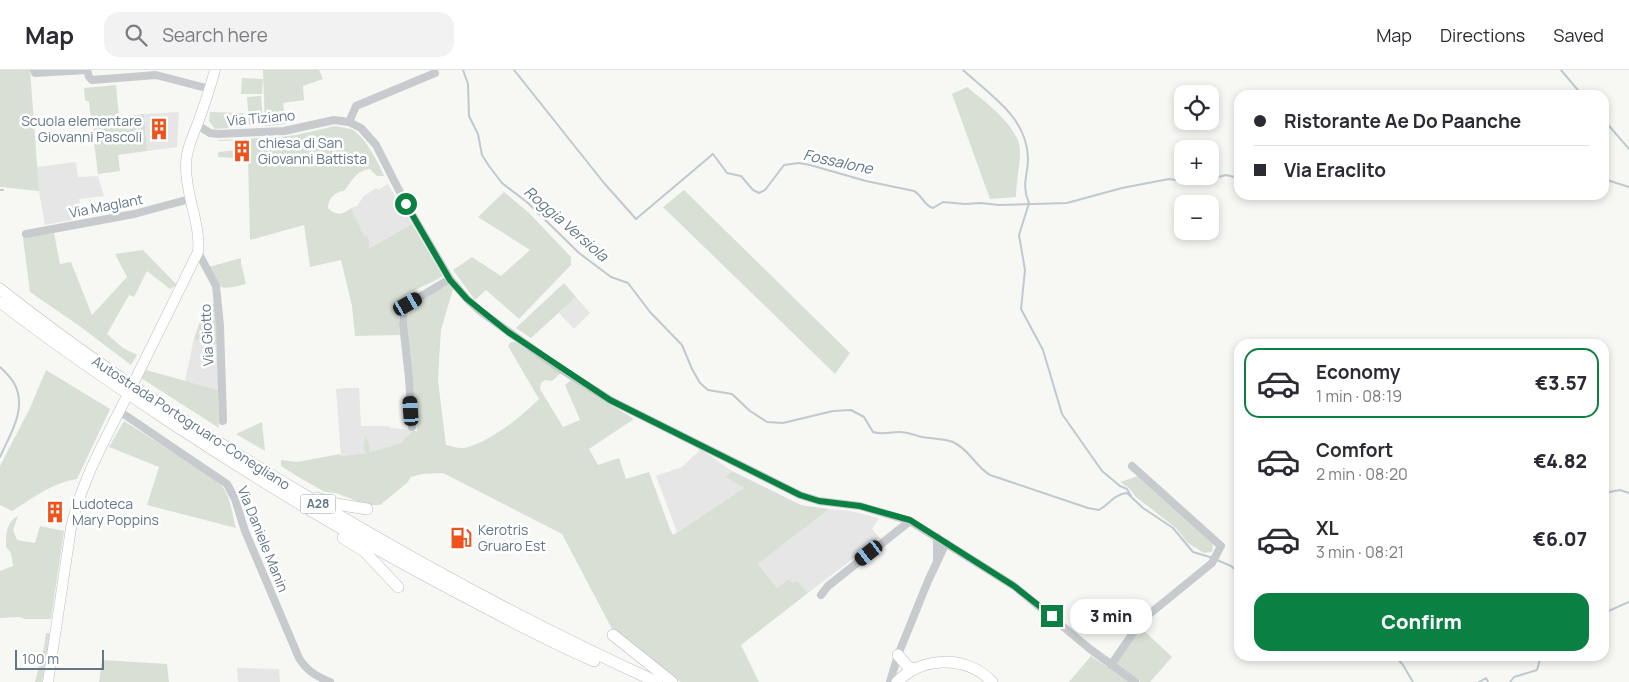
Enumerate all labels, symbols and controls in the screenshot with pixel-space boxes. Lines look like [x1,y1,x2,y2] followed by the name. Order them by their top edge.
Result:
[104,12,454,57] search box
[25,18,74,51] text: Map
[122,21,150,49] icon: search
[162,22,268,48] text: Search here
[1376,23,1412,47] text: Map
[1440,23,1525,47] text: Directions
[1553,23,1604,47] text: Saved
[1174,85,1219,240] map controls
[1174,85,1219,130] button: locate
[226,105,296,130] street label: Via Tiziano
[1284,108,1521,134] text: Ristorante Ae Do Paanche
[21,111,142,146] place label: Scuola elementare Giovanni Pascoli
[146,116,172,142] building icon: Scuola elementare Giovanni Pascoli
[258,133,367,168] place label: chiesa di San Giovanni Battista
[229,138,255,164] building icon: chiesa di San Giovanni Battista
[1174,140,1219,185] button: +
[802,144,876,179] water label: Fossalone
[1284,157,1386,183] text: Via Eraclito
[520,181,613,266] water label: Roggia Versiola
[67,189,145,222] street label: Via Maglant
[395,193,417,215] route start
[1174,195,1219,240] button: −
[391,290,424,318] car
[195,304,218,367] street label: Via Giotto
[88,351,294,494] street label: Autostrada Portogruaro-Conegliano
[1316,359,1400,385] text: Economy
[1256,361,1301,406] icon: car
[1535,370,1587,396] text: €3.57
[1316,385,1402,407] text: 1 min · 08:19
[402,396,419,426] car
[1316,437,1393,463] text: Comfort
[1256,439,1301,484] icon: car
[1533,448,1587,474] text: €4.82
[1316,463,1408,485] text: 2 min · 08:20
[234,483,293,595] street label: Via Daniele Manin
[72,494,159,529] place label: Ludoteca Mary Poppins
[300,494,336,514] road number: A28
[42,499,68,525] building icon: Ludoteca Mary Poppins
[1316,515,1339,541] text: XL
[1256,517,1301,562] icon: car
[478,520,546,555] place label: Kerotris Gruaro Est
[448,525,474,551] fuel station icon: Kerotris Gruaro Est
[1533,526,1587,552] text: €6.07
[852,538,885,568] car
[1316,541,1404,563] text: 3 min · 08:21
[1254,593,1589,651] button: Confirm
[1070,598,1152,634] callout: 3 min
[1041,605,1063,627] route end
[1090,605,1132,627] text: 3 min
[15,647,104,670] scale bar
[22,649,59,668] text: 100 m

